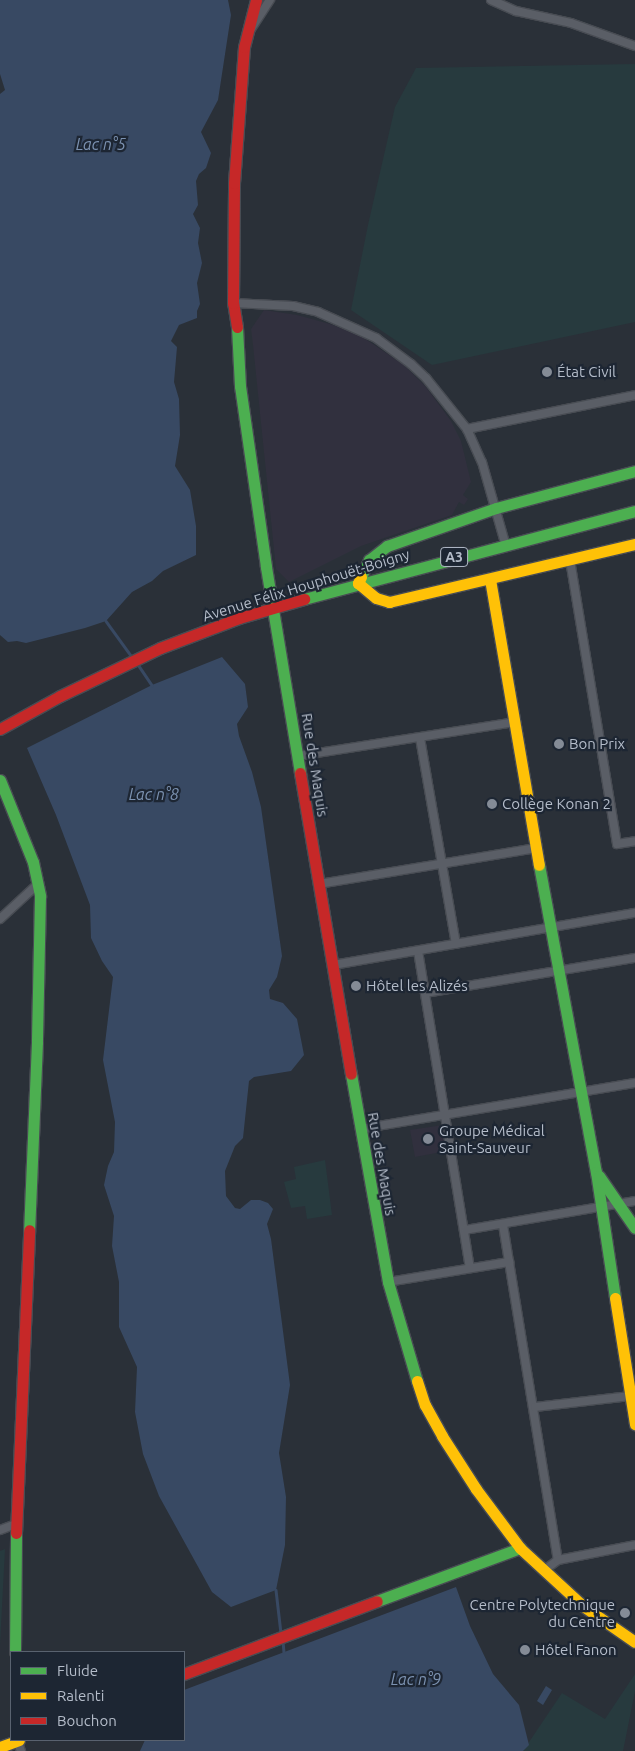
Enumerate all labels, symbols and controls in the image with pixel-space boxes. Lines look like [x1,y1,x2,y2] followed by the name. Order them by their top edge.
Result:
[76,134,126,154] water label: Lac n°5
[557,363,616,381] place label: État Civil
[541,366,553,378] marker: État Civil
[200,545,412,625] street label: Avenue Félix Houphouët-Boigny
[439,546,469,568] road number: A3
[298,712,332,818] street label: Rue des Maquis
[569,735,625,753] place label: Bon Prix
[553,738,565,750] marker: Bon Prix
[129,784,179,804] water label: Lac n°8
[502,795,611,813] place label: Collège Konan 2
[486,798,498,810] marker: Collège Konan 2
[366,977,468,995] place label: Hôtel les Alizés
[350,980,362,992] marker: Hôtel les Alizés
[364,1111,400,1217] street label: Rue des Maquis
[439,1121,545,1156] place label: Groupe Médical Saint-Sauveur
[421,1132,435,1146] marker: Groupe Médical Saint-Sauveur
[469,1595,615,1630] place label: Centre Polytechnique du Centre
[619,1607,631,1619] marker: Centre Polytechnique du Centre
[535,1641,617,1659] place label: Hôtel Fanon
[519,1644,531,1656] marker: Hôtel Fanon
[10,1651,185,1741] legend
[57,1662,98,1679] text: Fluide
[391,1669,441,1689] water label: Lac n°9
[57,1687,104,1704] text: Ralenti
[57,1712,117,1729] text: Bouchon

